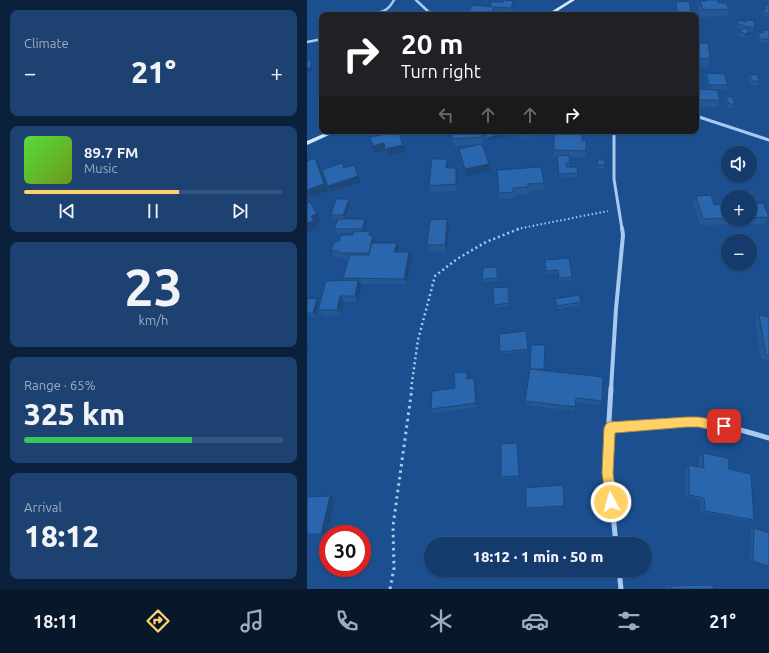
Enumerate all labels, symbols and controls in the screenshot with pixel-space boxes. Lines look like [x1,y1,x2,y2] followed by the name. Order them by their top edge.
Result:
[335,28,387,80] icon: right
[401,28,463,59] text: 20 m
[24,36,69,50] text: Climate
[131,55,176,89] text: 21°
[24,60,36,85] text: −
[271,60,283,85] text: +
[401,61,481,81] text: Turn right
[435,104,457,126] icon: left
[477,104,499,126] icon: ahead
[519,104,541,126] icon: ahead
[561,104,583,126] icon: right
[84,144,138,161] text: 89.7 FM
[721,146,757,270] map controls
[721,146,757,182] button: sound
[84,161,118,175] text: Music
[721,190,757,226] button: +
[56,200,78,222] icon: previous
[142,200,164,222] icon: pause
[229,200,251,222] icon: next
[721,234,757,270] button: −
[124,258,183,316] text: 23
[138,313,169,327] text: km/h
[24,378,96,392] text: Range · 65%
[24,397,125,431] text: 325 km
[707,409,741,443] pin
[713,415,735,437] icon: arrive
[590,481,632,523] position arrow
[24,500,62,514] text: Arrival
[24,519,99,553] text: 18:12
[319,525,371,577] speed limit sign: 30
[473,548,603,565] text: 18:12 · 1 min · 50 m
[144,607,172,635] icon: directions
[238,607,266,635] icon: music
[333,607,361,635] icon: phone
[427,607,455,635] icon: climate
[521,607,549,635] icon: car
[615,607,643,635] icon: filters
[33,611,78,631] text: 18:11
[709,611,736,631] text: 21°

